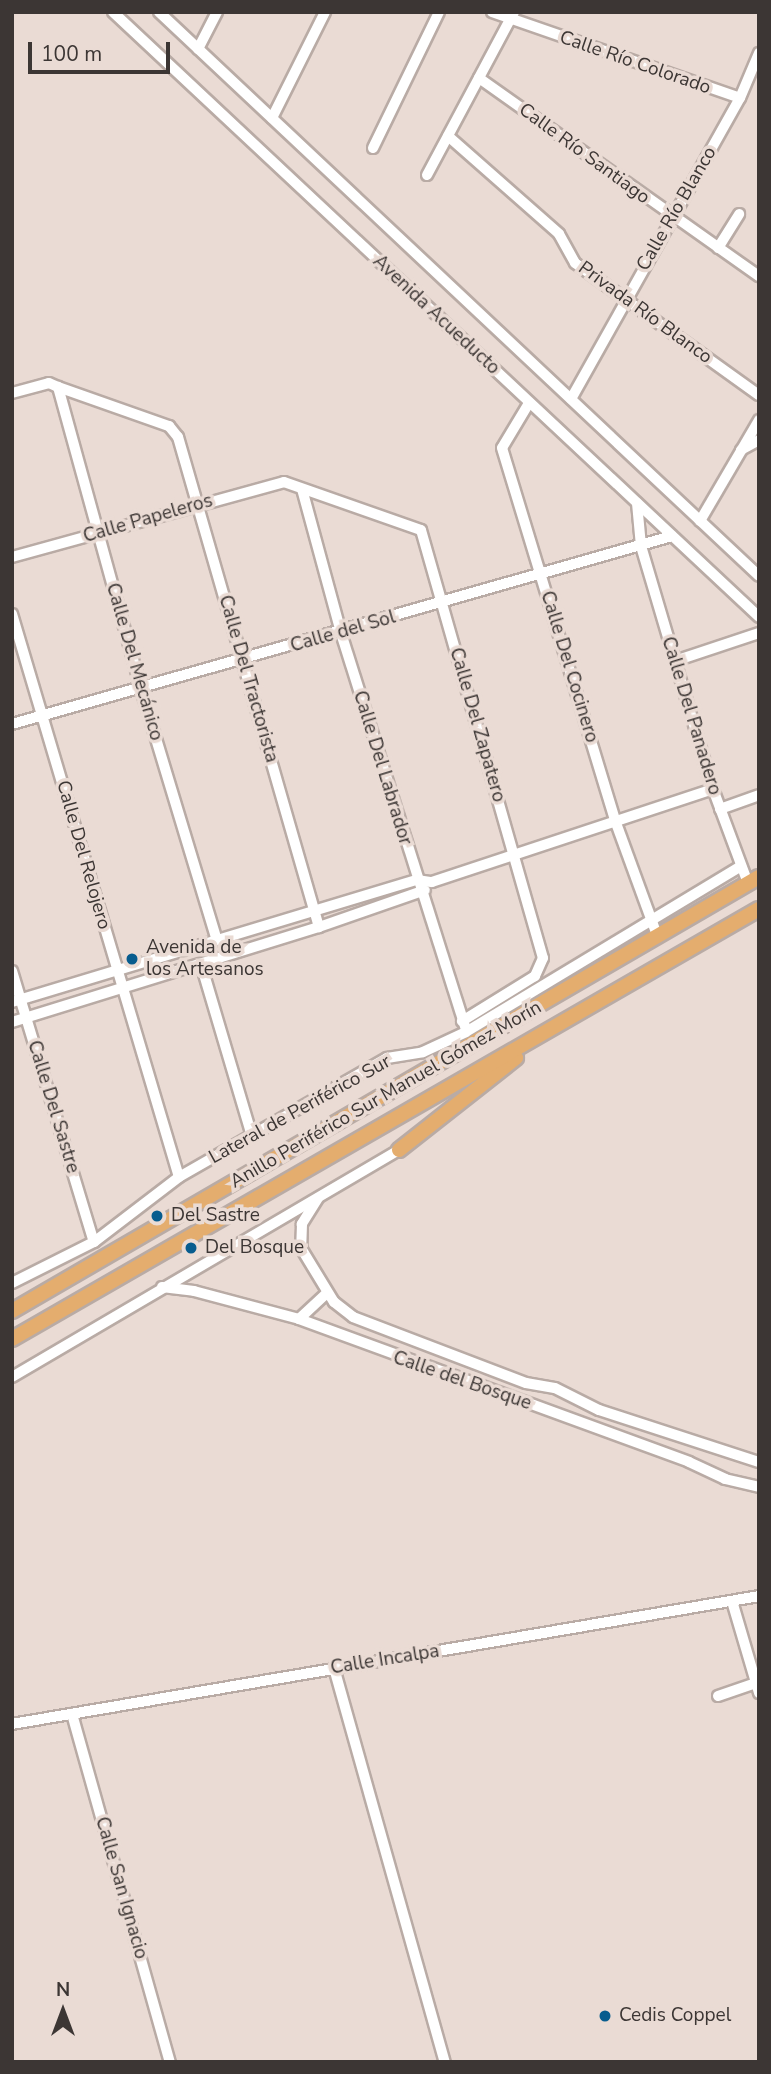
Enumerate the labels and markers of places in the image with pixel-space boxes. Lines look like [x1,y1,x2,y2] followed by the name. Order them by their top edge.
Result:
[146,937,264,981] place label: Avenida de los Artesanos
[124,951,140,967] marker: Avenida de los Artesanos
[171,1205,260,1227] place label: Del Sastre
[149,1208,165,1224] marker: Del Sastre
[205,1237,304,1259] place label: Del Bosque
[183,1240,199,1256] marker: Del Bosque
[619,2005,731,2027] place label: Cedis Coppel
[597,2008,613,2024] marker: Cedis Coppel

